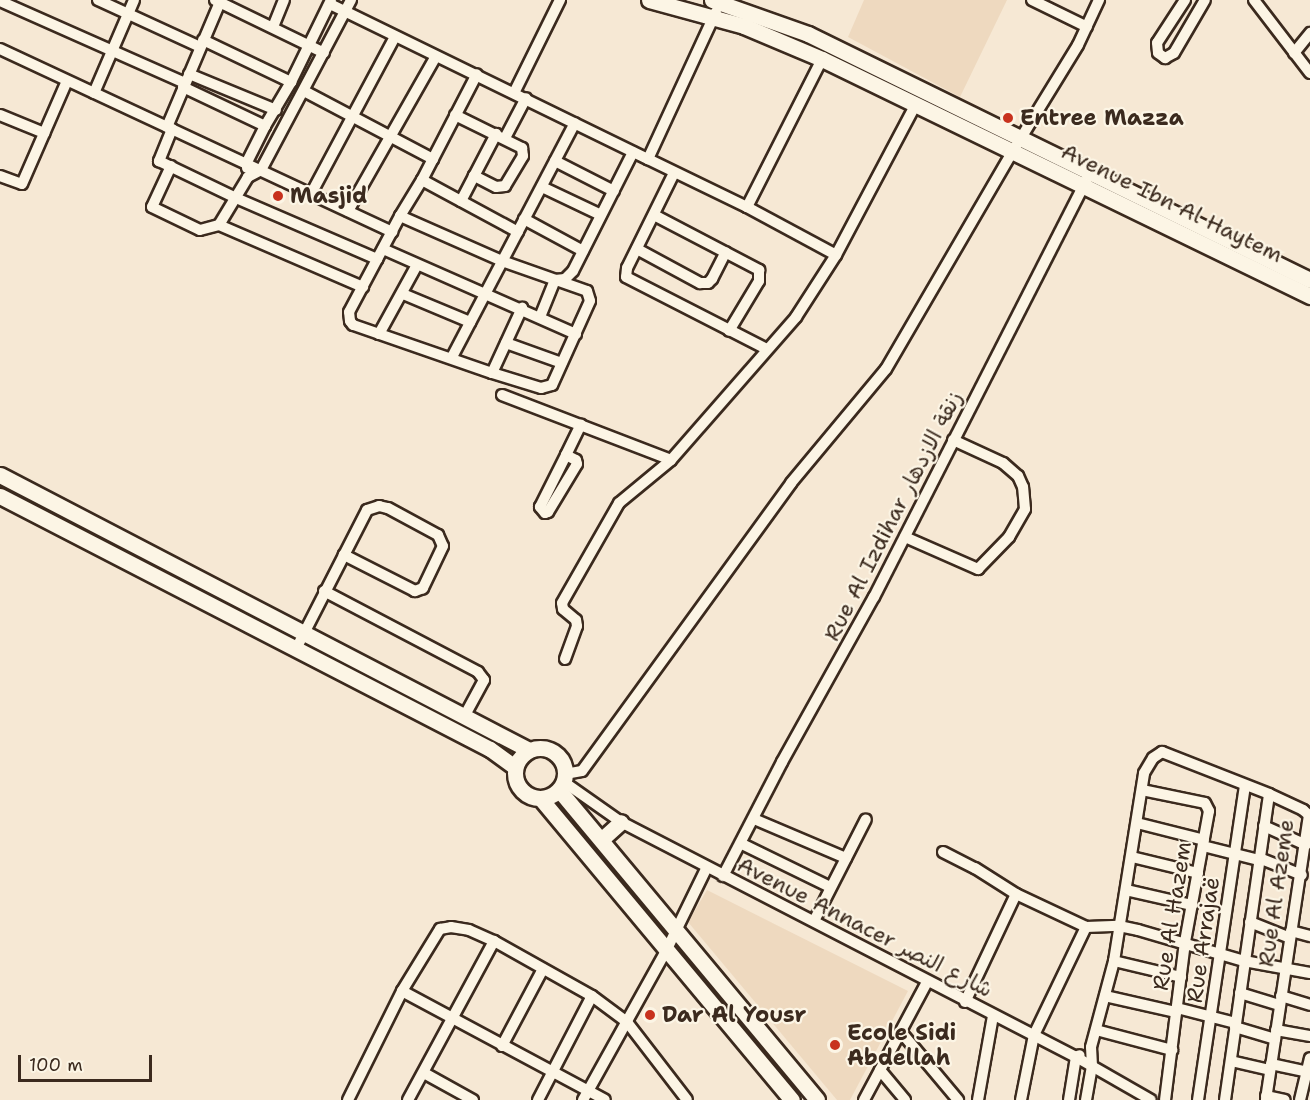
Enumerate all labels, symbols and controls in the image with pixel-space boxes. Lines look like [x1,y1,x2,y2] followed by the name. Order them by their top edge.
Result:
[1020,105,1184,131] place label: Entree Mazza
[1001,111,1015,125] marker: Entree Mazza
[1057,138,1287,268] street label: Avenue Ibn Al Haytem
[290,183,368,209] place label: Masjid
[271,189,285,203] marker: Masjid
[818,387,968,645] street label: Rue Al Izdihar زنقة الازدهار
[1253,818,1299,968] street label: Rue Al Azeme
[1147,840,1197,992] street label: Rue Al Hazem
[733,851,997,1003] street label: Avenue Annacer شارع النصر
[1181,875,1225,1005] street label: Rue Arrajaë
[662,1002,806,1028] place label: Dar Al Yousr
[643,1008,657,1022] marker: Dar Al Yousr
[847,1019,956,1070] place label: Ecole Sidi Abdellah
[828,1038,842,1052] marker: Ecole Sidi Abdellah
[21,1043,154,1081] scale bar
[29,1053,83,1077] text: 100 m

